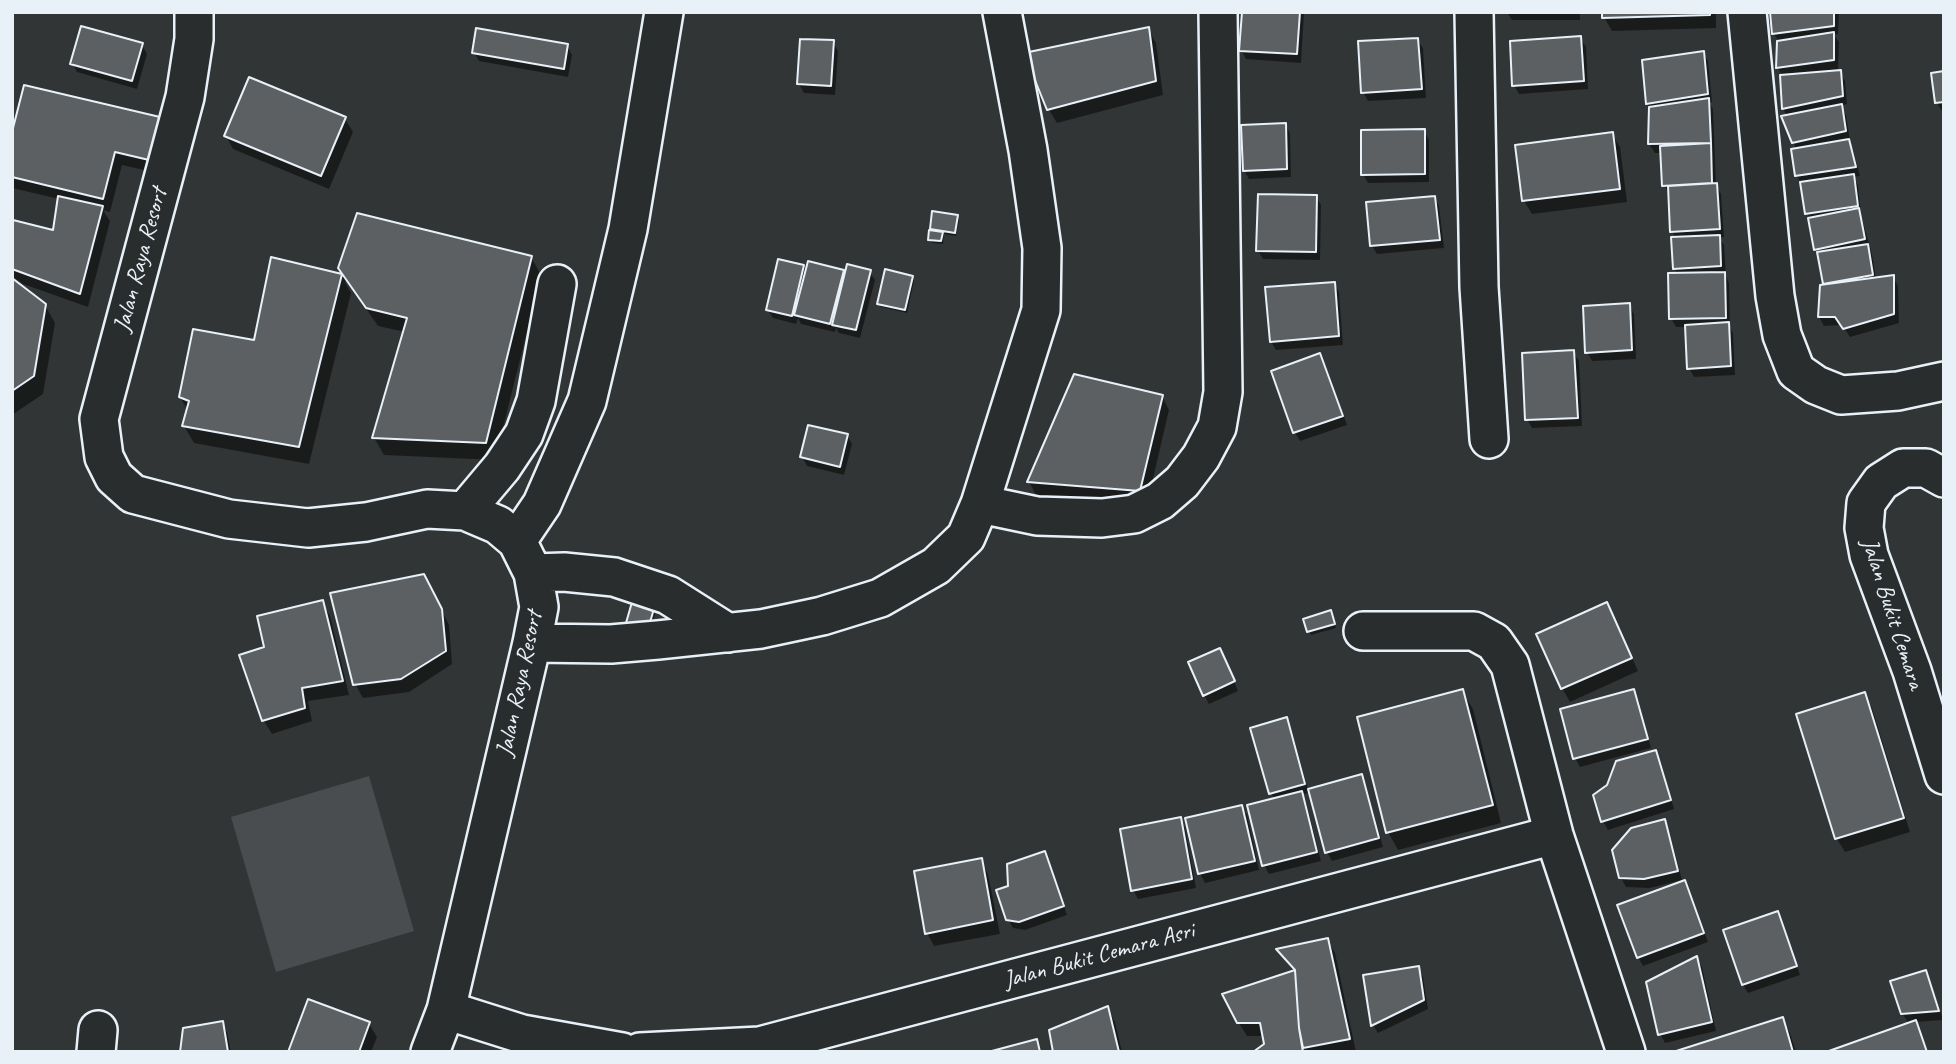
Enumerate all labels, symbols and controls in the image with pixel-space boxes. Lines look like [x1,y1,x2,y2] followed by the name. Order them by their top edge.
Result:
[108,185,174,335] street label: Jalan Raya Resort
[1854,535,1930,693] street label: Jalan Bukit Cemara
[491,609,549,759] street label: Jalan Raya Resort
[1001,917,1197,995] street label: Jalan Bukit Cemara Asri

